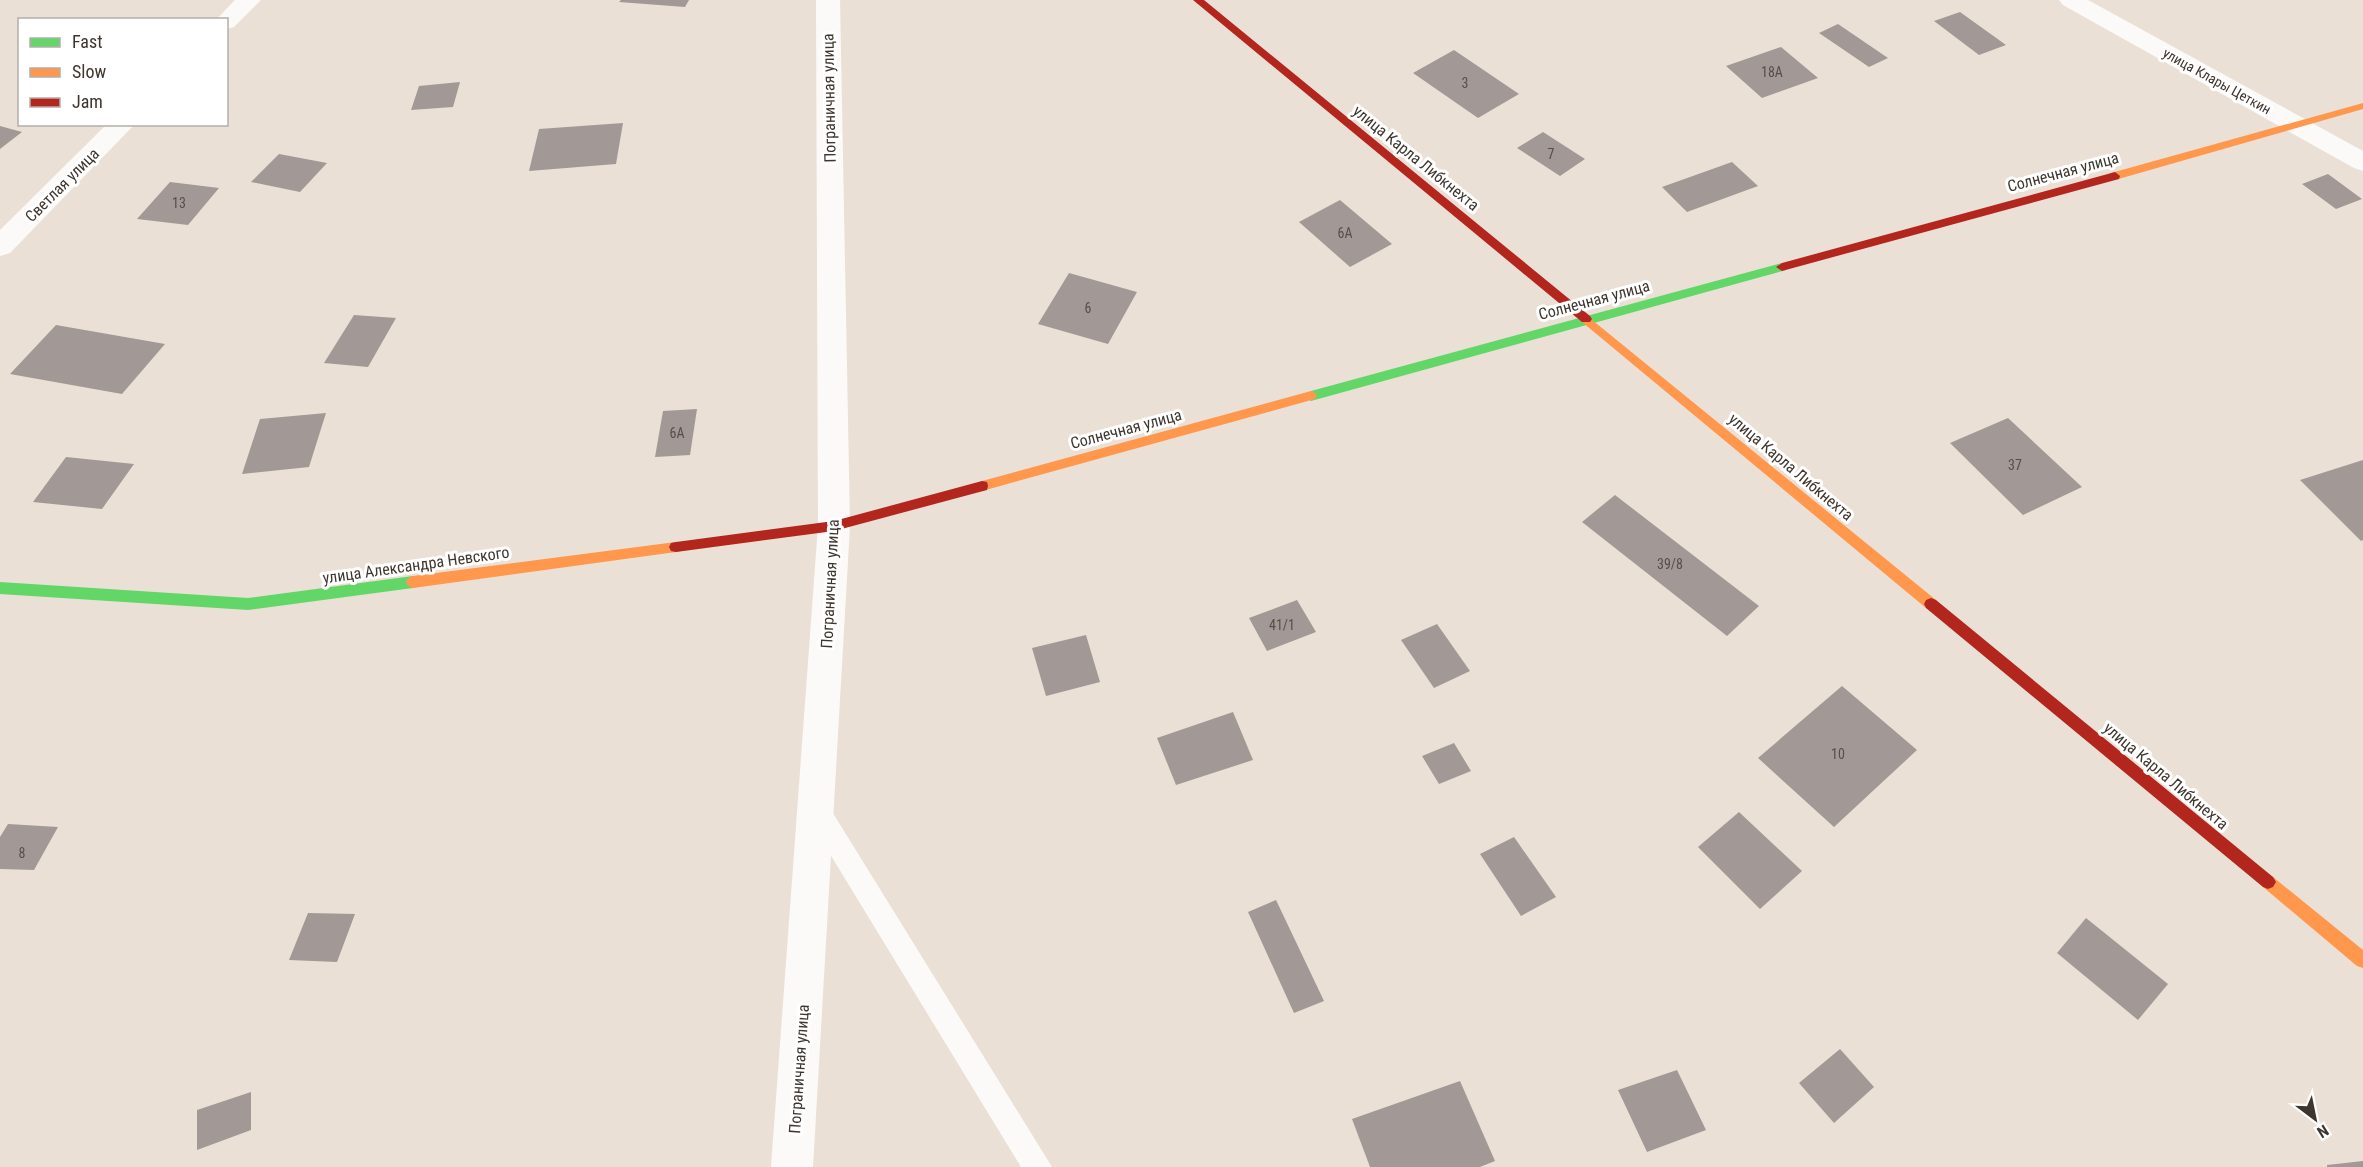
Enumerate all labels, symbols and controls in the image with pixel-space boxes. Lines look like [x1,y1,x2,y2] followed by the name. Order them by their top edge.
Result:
[18,18,228,126] legend
[72,31,103,52] text: Fast
[818,33,840,163] street label: Пограничная улица
[2160,45,2274,117] street label: улица Клары Цеткин
[72,61,107,82] text: Slow
[1761,64,1783,80] house number: 18А
[1462,75,1468,91] house number: 3
[72,91,103,112] text: Jam
[1349,101,1483,215] street label: улица Карла Либкнехта
[21,144,103,226] street label: Светлая улица
[1548,146,1555,162] house number: 7
[2005,148,2121,196] street label: Солнечная улица
[172,195,186,211] house number: 13
[1338,225,1352,241] house number: 6А
[1536,276,1652,324] street label: Солнечная улица
[1085,300,1092,316] house number: 6
[1068,405,1184,453] street label: Солнечная улица
[1725,409,1857,525] street label: улица Карла Либкнехта
[670,425,684,441] house number: 6А
[2008,457,2022,473] house number: 37
[817,519,843,649] street label: Пограничная улица
[321,542,511,588] street label: улица Александра Невского
[1657,556,1683,572] house number: 39/8
[1269,617,1295,633] house number: 41/1
[2100,718,2232,834] street label: улица Карла Либкнехта
[1831,746,1845,762] house number: 10
[19,845,26,861] house number: 8
[785,1004,813,1134] street label: Пограничная улица
[2285,1089,2345,1149] north arrow
[2313,1121,2332,1142] text: N

